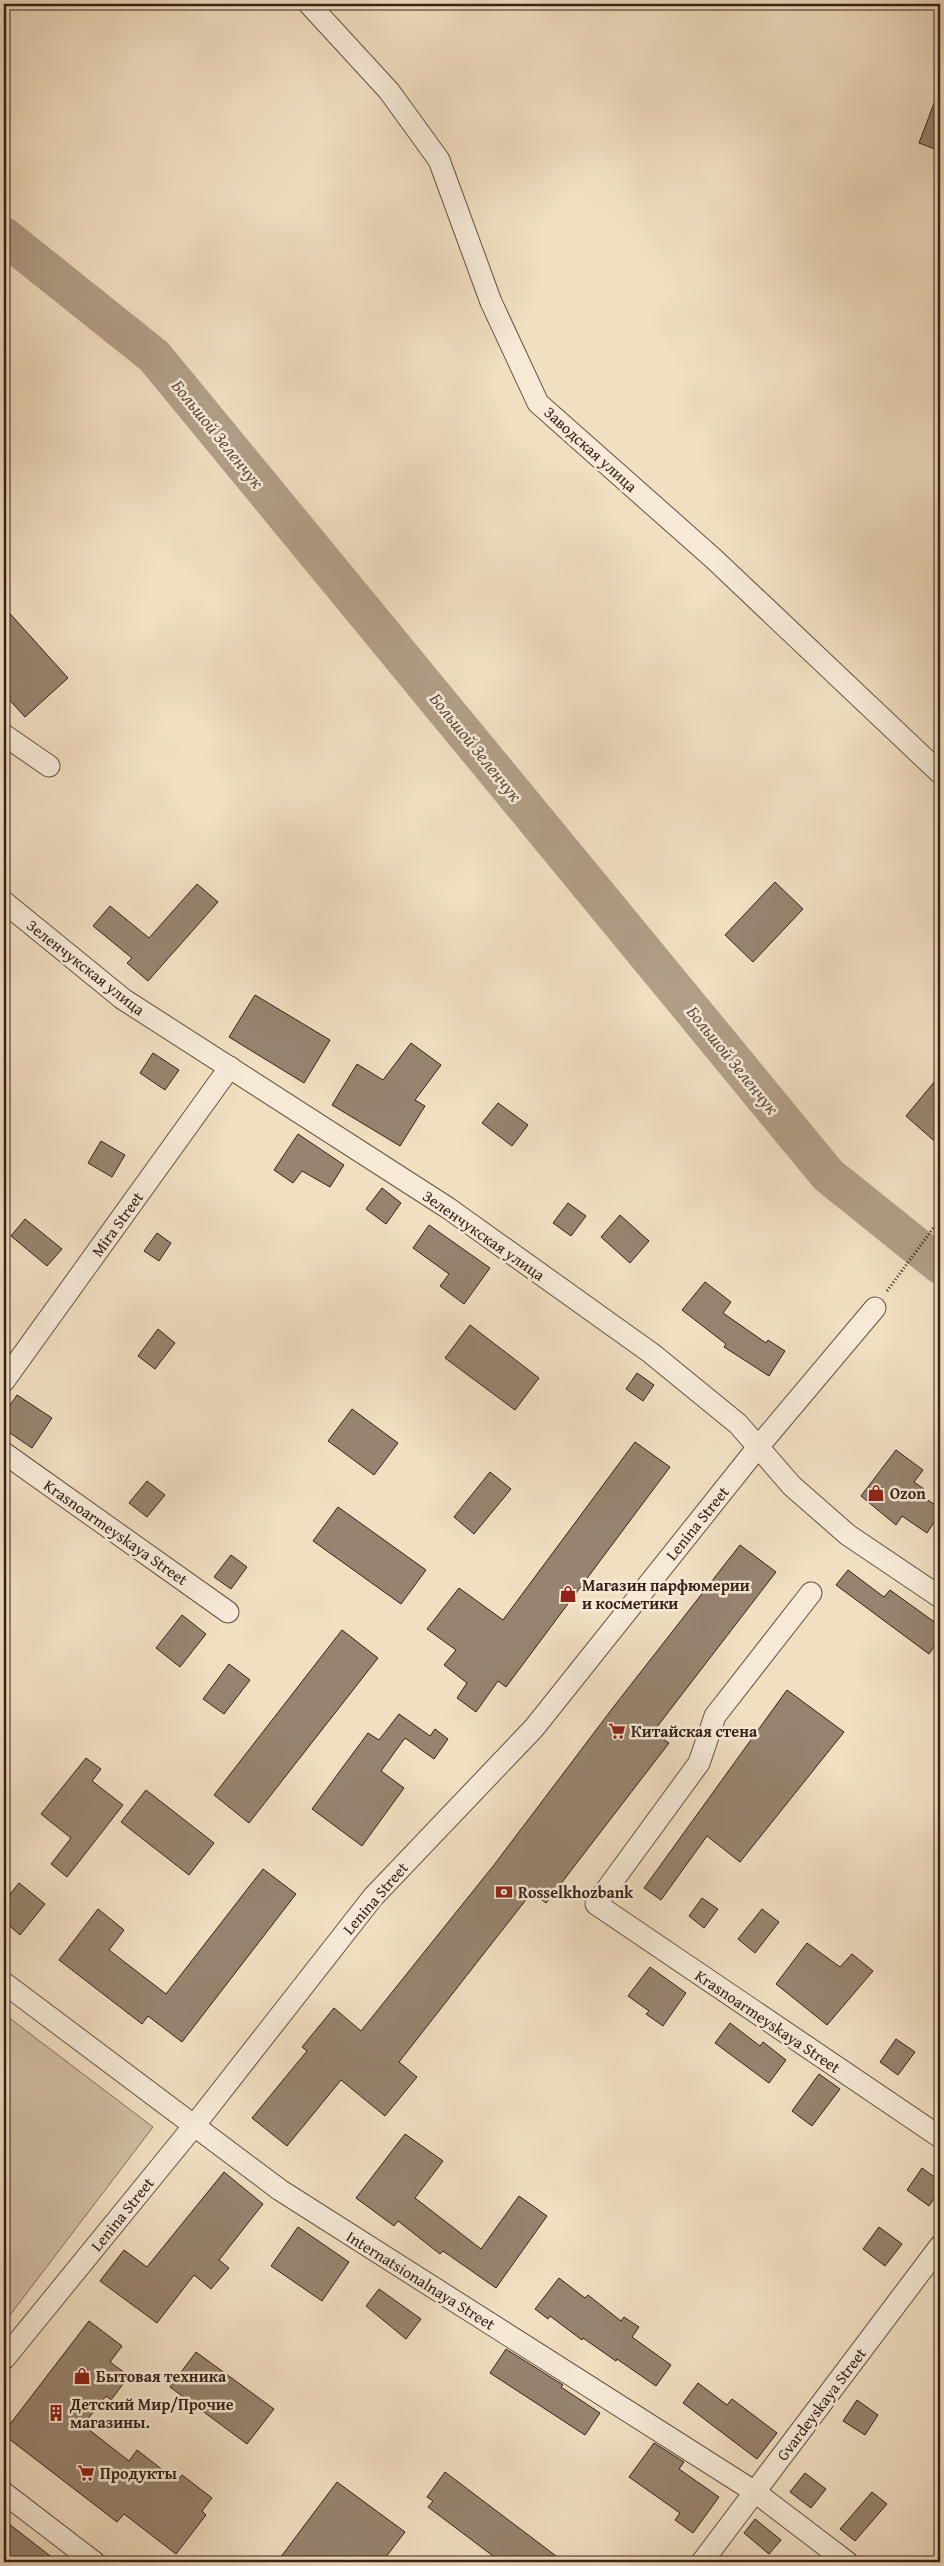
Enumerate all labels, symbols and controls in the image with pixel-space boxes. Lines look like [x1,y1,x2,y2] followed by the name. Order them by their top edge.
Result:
[165,373,271,495] water label: Большой Зеленчук
[539,400,643,498] street label: Заводская улица
[423,686,529,808] water label: Большой Зеленчук
[22,913,151,1021] street label: Зеленчукская улица
[680,999,786,1121] water label: Большой Зеленчук
[418,1184,550,1286] street label: Зеленчукская улица
[85,1186,149,1262] street label: Mira Street
[39,1473,193,1591] street label: Krasnoarmeyskaya Street
[660,1480,735,1565] street label: Lenina Street
[890,1481,926,1505] place label: Ozon
[866,1483,886,1503] shop icon: Ozon
[582,1573,750,1615] place label: Магазин парфюмерии и косметики
[558,1584,578,1604] shop icon: Магазин парфюмерии и косметики
[631,1719,758,1743] place label: Китайская стена
[607,1721,627,1741] supermarket icon: Китайская стена
[337,1856,414,1940] street label: Lenina Street
[518,1880,634,1904] place label: Rosselkhozbank
[494,1882,514,1902] bank icon: Rosselkhozbank
[690,1963,846,2079] street label: Krasnoarmeyskaya Street
[85,2171,160,2256] street label: Lenina Street
[342,2224,500,2336] street label: Internatsionalnaya Street
[770,2342,872,2466] street label: Gvardeyskaya Street
[96,2364,227,2388] place label: Бытовая техника
[72,2366,92,2386] shop icon: Бытовая техника
[69,2392,234,2434] place label: Детский Мир/Прочие магазины.
[46,2403,66,2423] building icon: Детский Мир/Прочие магазины.
[100,2461,177,2485] place label: Продукты
[76,2463,96,2483] supermarket icon: Продукты

